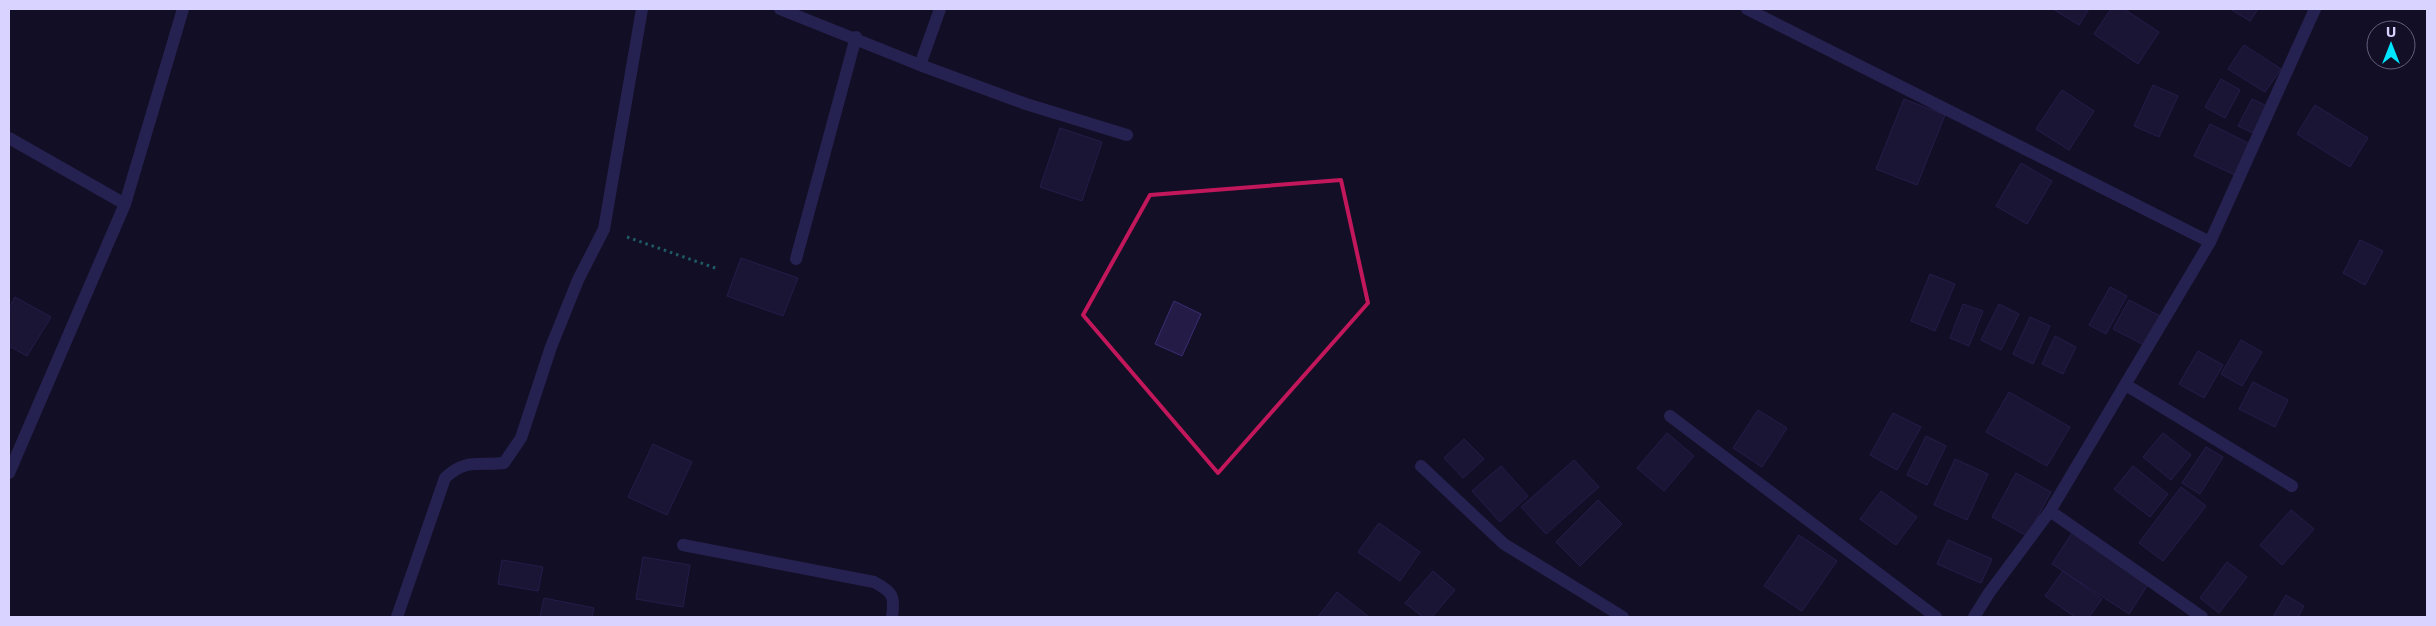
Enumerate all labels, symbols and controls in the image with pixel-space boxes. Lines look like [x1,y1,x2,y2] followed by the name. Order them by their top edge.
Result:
[2366,20,2416,70] north arrow
[2386,23,2396,40] text: U

